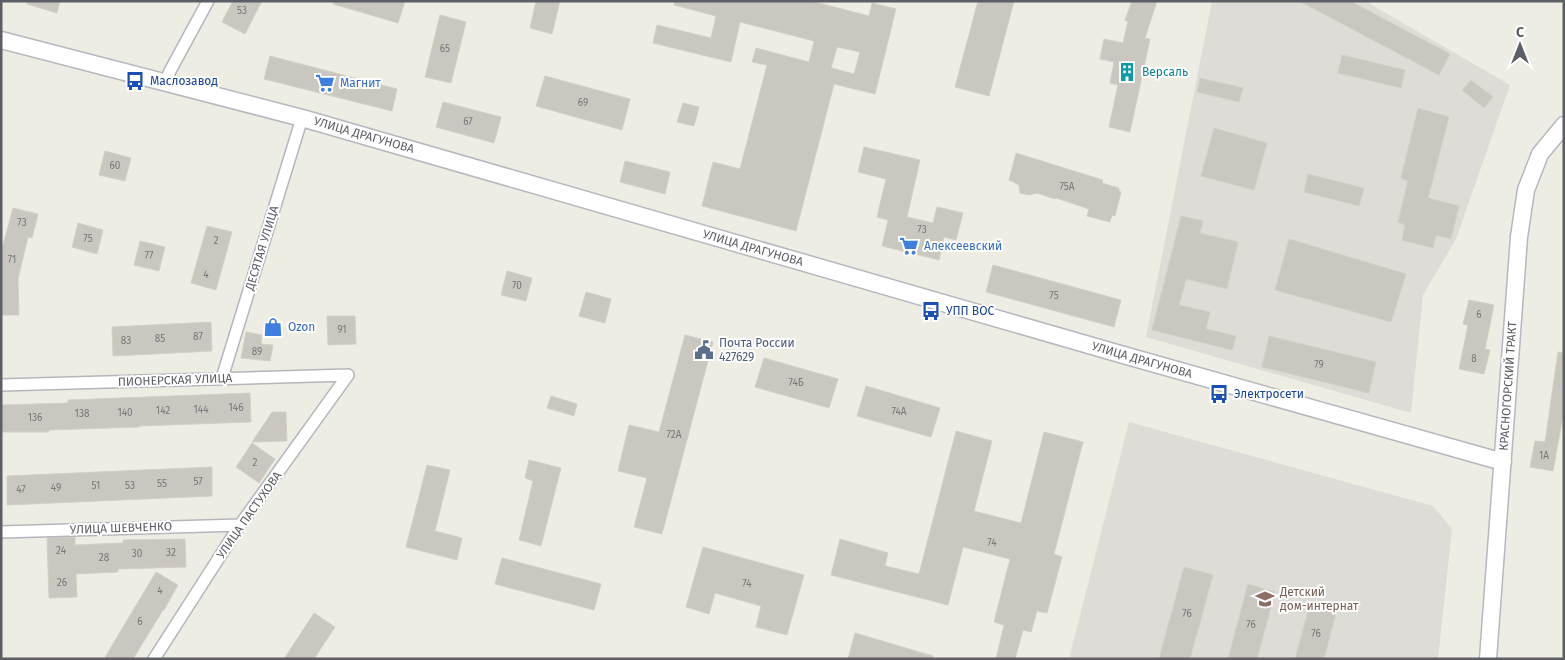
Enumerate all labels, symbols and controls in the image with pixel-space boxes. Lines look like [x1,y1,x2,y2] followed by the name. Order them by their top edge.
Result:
[237,5,247,17] house number: 53
[1495,20,1545,70] north arrow
[1516,24,1524,41] text: С
[440,43,450,55] house number: 65
[1116,61,1138,83] building icon: Версаль
[1142,65,1188,79] place label: Версаль
[124,70,146,92] bus stop icon: Маслозавод
[314,72,336,94] supermarket icon: Магнит
[150,74,218,88] place label: Маслозавод
[340,76,381,90] place label: Магнит
[578,97,588,109] house number: 69
[312,114,416,156] street label: УЛИЦА ДРАГУНОВА
[463,116,473,128] house number: 67
[110,160,121,172] house number: 60
[1059,181,1075,193] house number: 75А
[242,204,282,293] street label: ДЕСЯТАЯ УЛИЦА
[17,217,27,229] house number: 73
[917,224,927,236] house number: 73
[701,227,805,269] street label: УЛИЦА ДРАГУНОВА
[83,233,93,245] house number: 75
[214,235,219,247] house number: 2
[898,235,920,257] supermarket icon: Алексеевский
[924,239,1002,253] place label: Алексеевский
[145,250,154,262] house number: 77
[8,254,16,266] house number: 71
[203,269,209,281] house number: 4
[512,280,522,292] house number: 70
[1049,290,1059,302] house number: 75
[920,300,942,322] bus stop icon: УПП ВОС
[946,304,994,318] place label: УПП ВОС
[1476,309,1482,321] house number: 6
[262,316,284,338] shop icon: Ozon
[288,320,315,334] place label: Ozon
[1495,320,1520,451] street label: КРАСНОГОРСКИЙ ТРАКТ
[337,324,347,336] house number: 91
[193,331,203,343] house number: 87
[155,333,165,345] house number: 85
[121,335,131,347] house number: 83
[719,336,795,364] place label: Почта России 427629
[693,339,715,361] public building icon: Почта России 427629
[1090,339,1194,381] street label: УЛИЦА ДРАГУНОВА
[252,346,262,358] house number: 89
[1471,353,1477,365] house number: 8
[1314,359,1324,371] house number: 79
[118,371,233,389] street label: ПИОНЕРСКАЯ УЛИЦА
[788,377,804,389] house number: 74Б
[1208,383,1230,405] bus stop icon: Электросети
[1234,387,1304,401] place label: Электросети
[229,402,243,414] house number: 146
[194,404,209,416] house number: 144
[156,405,170,417] house number: 142
[891,406,907,418] house number: 74А
[117,407,133,419] house number: 140
[75,408,90,420] house number: 138
[28,412,42,424] house number: 136
[667,429,682,441] house number: 72А
[1539,450,1549,462] house number: 1А
[253,457,258,469] house number: 2
[214,469,284,561] street label: УЛИЦА ПАСТУХОВА
[193,476,203,488] house number: 57
[157,478,167,490] house number: 55
[92,480,100,492] house number: 51
[125,480,135,492] house number: 53
[51,482,61,494] house number: 49
[16,484,26,496] house number: 47
[70,519,172,537] street label: УЛИЦА ШЕВЧЕНКО
[987,537,997,549] house number: 74
[56,545,67,557] house number: 24
[166,547,176,559] house number: 32
[132,548,143,560] house number: 30
[99,552,110,564] house number: 28
[57,577,67,589] house number: 26
[742,578,752,590] house number: 74
[157,585,163,597] house number: 4
[1279,585,1359,613] place label: Детский дом-интернат
[1254,588,1276,610] school or university icon: Детский дом-интернат
[1182,608,1192,620] house number: 76
[137,616,143,628] house number: 6
[1246,619,1256,631] house number: 76
[1311,628,1321,640] house number: 76

